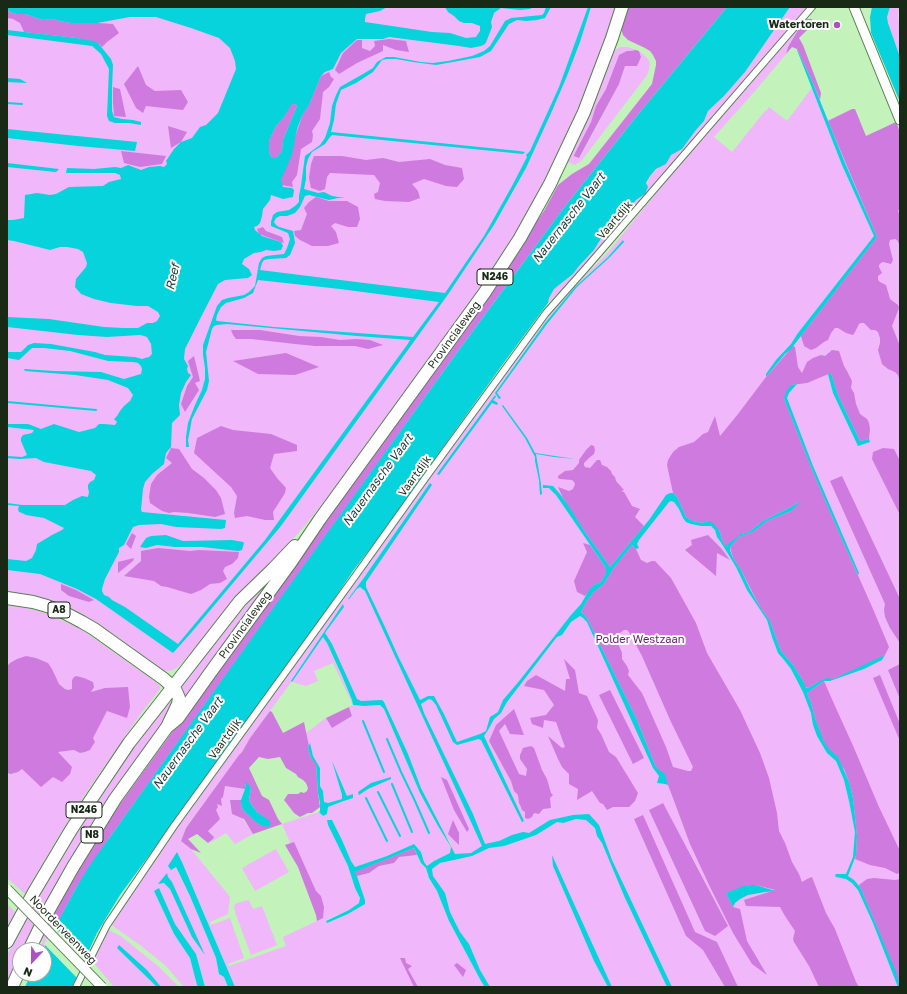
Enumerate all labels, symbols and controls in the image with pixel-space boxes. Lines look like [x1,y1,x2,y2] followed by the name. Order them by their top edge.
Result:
[769,18,829,32] place label: Watertoren
[832,20,842,30] marker: Watertoren
[530,170,608,266] water label: Nauernasche Vaart
[595,198,635,242] street label: Vaartdijk
[163,263,183,291] water label: Reef
[477,269,513,285] road number: N246
[425,299,483,371] street label: Provincialeweg
[340,431,416,529] water label: Nauernasche Vaart
[396,453,434,499] street label: Vaartdijk
[216,589,274,661] street label: Provincialeweg
[48,602,70,618] road number: A8
[595,633,685,647] park label: Polder Westzaan
[150,694,226,792] water label: Nauernasche Vaart
[206,716,244,762] street label: Vaartdijk
[66,802,102,818] road number: N246
[81,827,103,843] road number: N8
[27,893,99,967] street label: Noorderveenweg
[12,942,52,982] north arrow
[21,965,34,980] text: N

